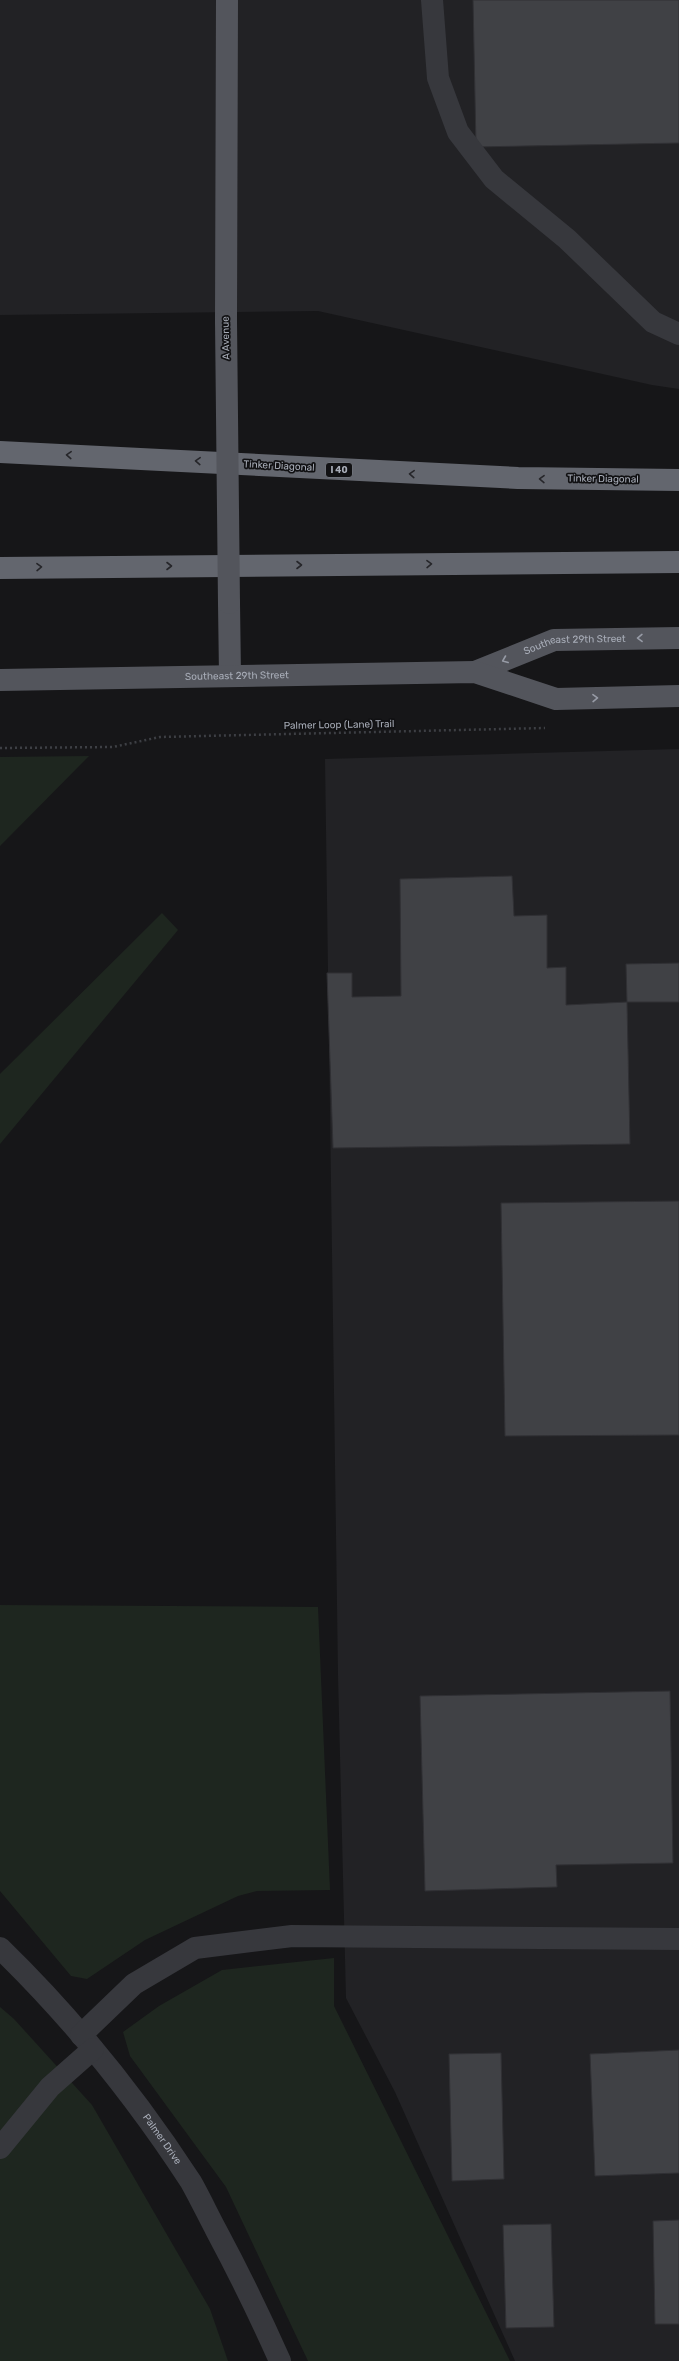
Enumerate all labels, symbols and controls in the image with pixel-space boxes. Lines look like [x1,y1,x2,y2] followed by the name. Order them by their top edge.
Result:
[220,316,232,360] street label: A Avenue
[66,451,72,459] one-way arrow
[195,457,201,466] one-way arrow
[243,458,315,474] street label: Tinker Diagonal
[326,463,352,477] road number: I 40
[409,469,415,478] one-way arrow
[567,472,639,486] street label: Tinker Diagonal
[539,475,545,483] one-way arrow
[426,560,432,568] one-way arrow
[166,561,172,570] one-way arrow
[296,561,302,569] one-way arrow
[36,563,42,572] one-way arrow
[522,633,626,658] street label: Southeast 29th Street
[637,634,643,642] one-way arrow
[502,655,509,663] one-way arrow
[185,669,289,683] street label: Southeast 29th Street
[592,694,598,702] one-way arrow
[284,718,394,732] street label: Palmer Loop (Lane) Trail
[140,2112,184,2167] street label: Palmer Drive

